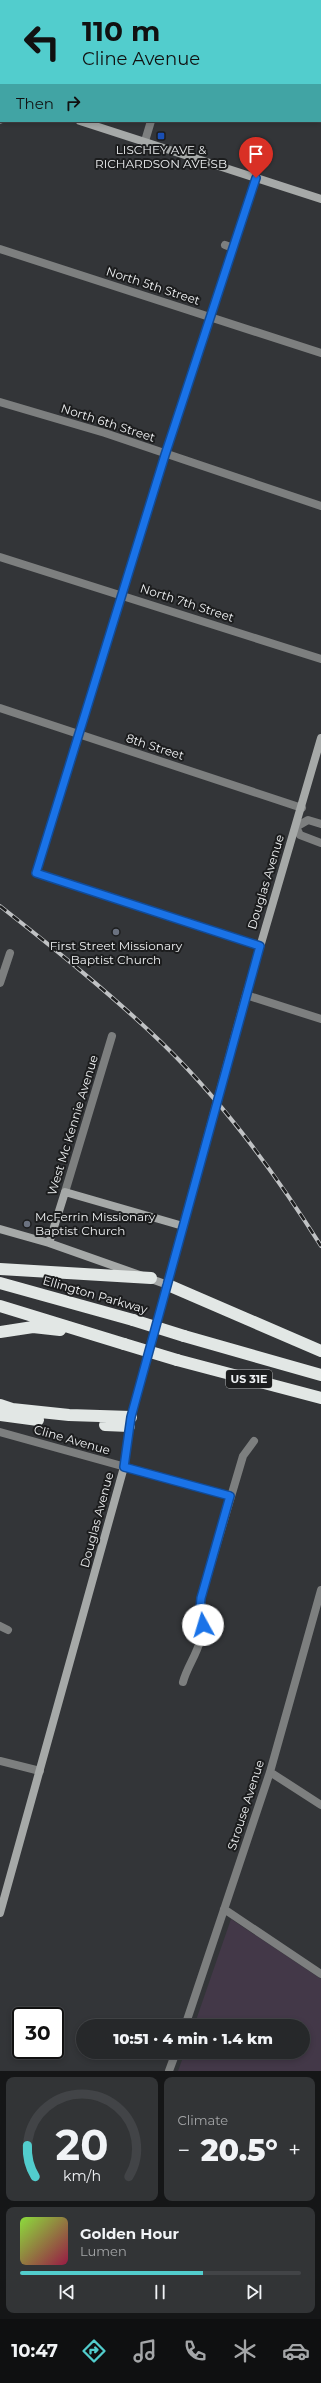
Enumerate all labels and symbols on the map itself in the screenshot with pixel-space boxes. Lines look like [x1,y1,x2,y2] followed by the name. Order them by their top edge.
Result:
[156,131,166,141] marker: LISCHEY AVE & RICHARDSON AVE SB
[239,137,273,178] pin
[95,142,227,171] place label: LISCHEY AVE & RICHARDSON AVE SB
[104,263,202,308] street label: North 5th Street
[59,400,157,445] street label: North 6th Street
[138,580,236,625] street label: North 7th Street
[124,730,186,763] street label: 8th Street
[244,833,287,931] street label: Douglas Avenue
[111,927,121,937] marker: First Street Missionary Baptist Church
[50,938,183,967] place label: First Street Missionary Baptist Church
[44,1053,101,1197] street label: West Mc Kennie Avenue
[35,1209,156,1238] place label: McFerrin Missionary Baptist Church
[22,1219,32,1229] marker: McFerrin Missionary Baptist Church
[41,1272,150,1317] street label: Ellington Parkway
[226,1370,272,1388] road number: US 31E
[32,1421,112,1458] street label: Cline Avenue
[77,1470,116,1569] street label: Douglas Avenue
[182,1604,224,1646] position arrow
[224,1758,267,1852] street label: Strouse Avenue
[12,2007,64,2059] speed limit sign: 30

